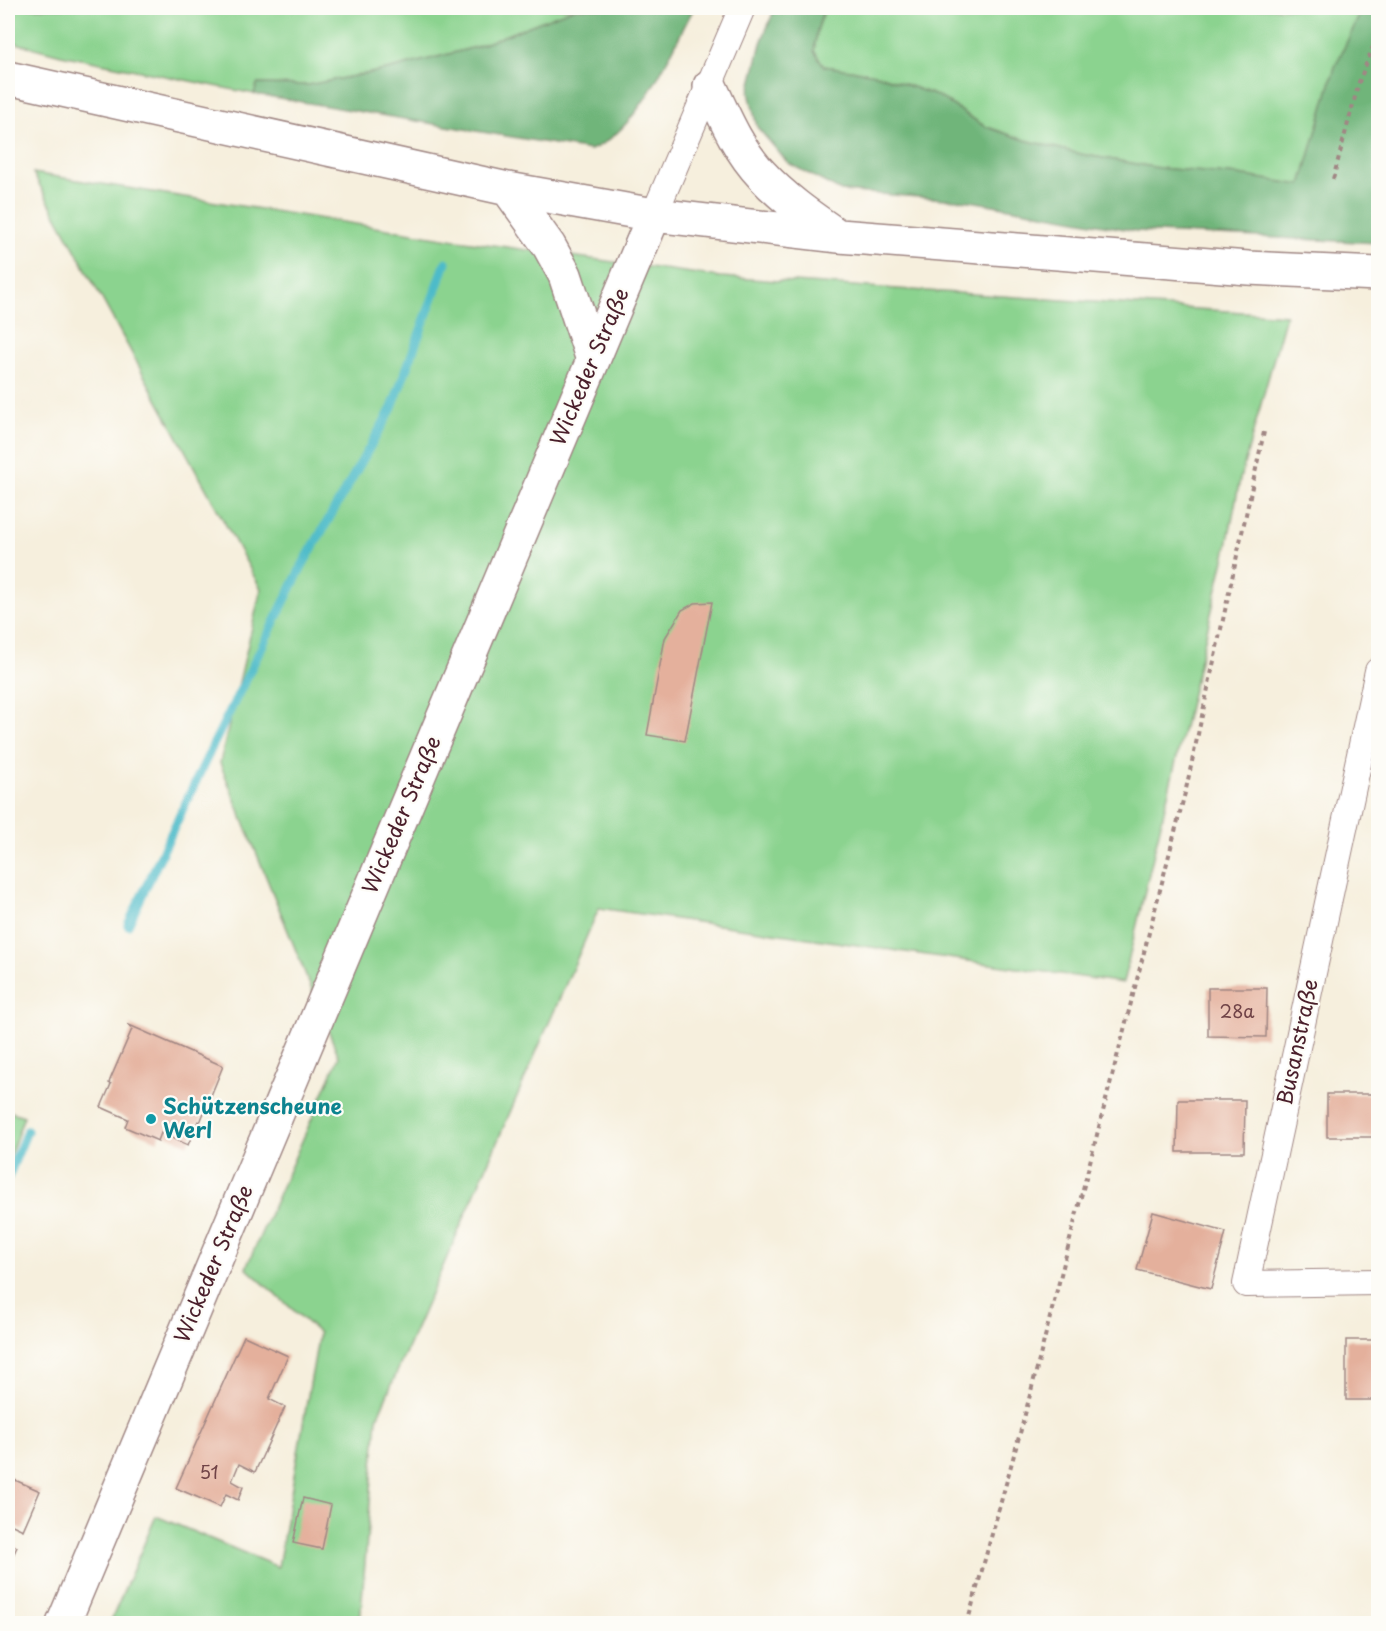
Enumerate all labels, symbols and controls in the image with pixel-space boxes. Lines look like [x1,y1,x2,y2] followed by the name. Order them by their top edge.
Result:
[540,282,636,450] street label: Wickeder Straße
[352,730,448,898] street label: Wickeder Straße
[1267,976,1325,1108] street label: Busanstraße
[1219,997,1255,1024] house number: 28a
[163,1089,342,1145] place label: Schützenscheune Werl
[144,1112,158,1126] marker: Schützenscheune Werl
[164,1179,260,1347] street label: Wickeder Straße
[199,1458,219,1485] house number: 51

